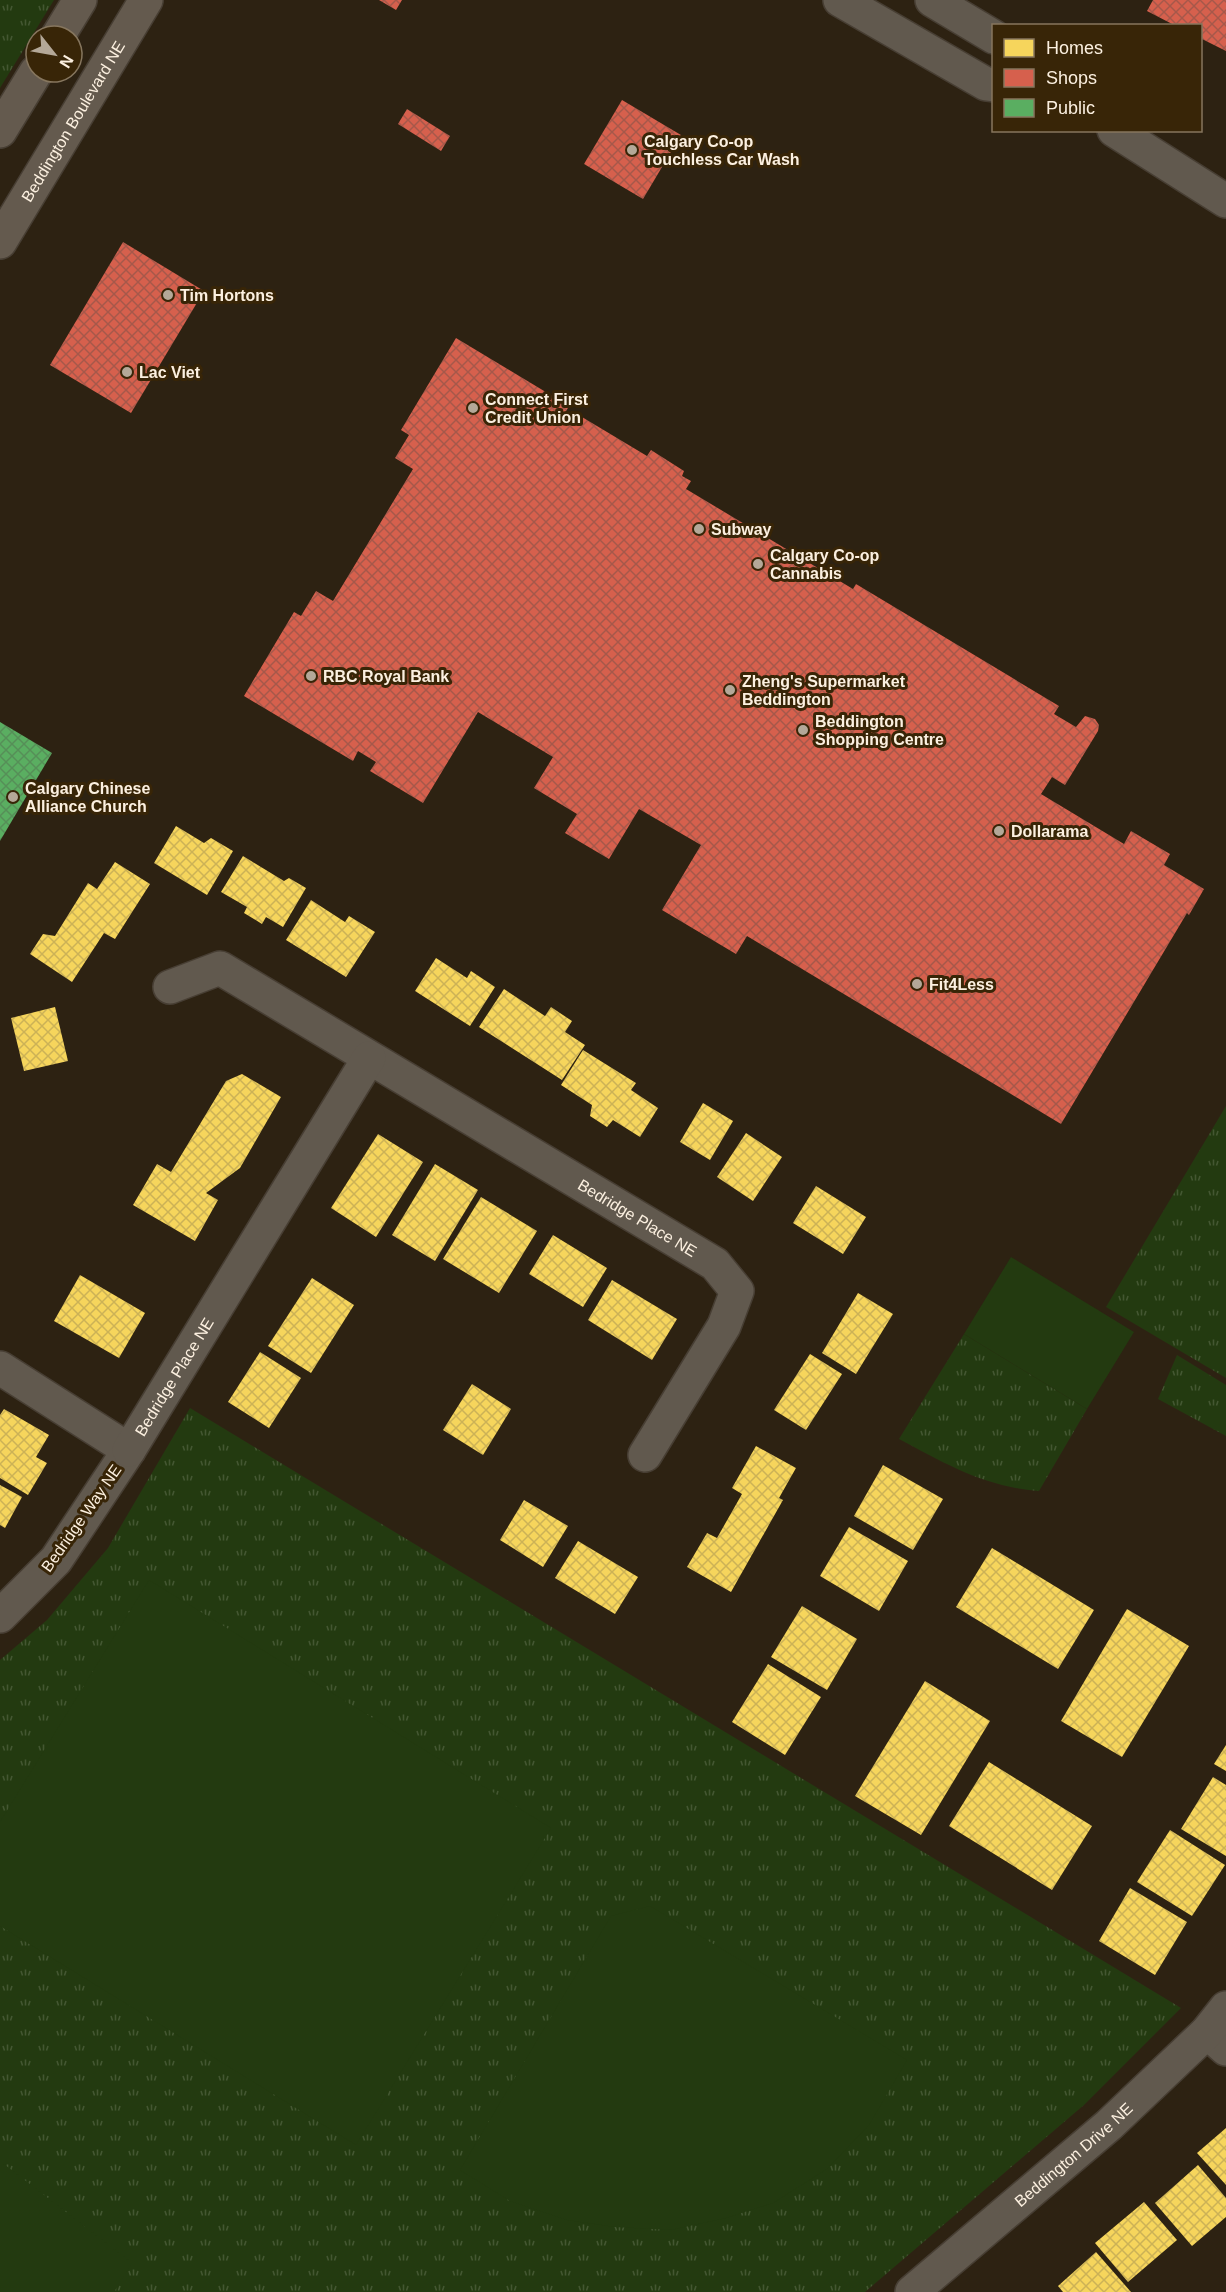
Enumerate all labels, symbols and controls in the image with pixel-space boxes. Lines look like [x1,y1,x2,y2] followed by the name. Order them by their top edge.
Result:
[24,24,84,84] north arrow
[992,24,1202,132] legend
[17,37,129,205] street label: Beddington Boulevard NE
[1046,38,1103,58] text: Homes
[1046,68,1097,88] text: Shops
[1046,98,1095,118] text: Public
[644,133,800,168] place label: Calgary Co-op Touchless Car Wash
[625,143,639,157] marker: Calgary Co-op Touchless Car Wash
[180,287,274,304] place label: Tim Hortons
[161,288,175,302] marker: Tim Hortons
[139,364,201,381] place label: Lac Viet
[120,365,134,379] marker: Lac Viet
[485,391,589,426] place label: Connect First Credit Union
[466,401,480,415] marker: Connect First Credit Union
[711,521,772,538] place label: Subway
[692,522,706,536] marker: Subway
[770,547,880,582] place label: Calgary Co-op Cannabis
[751,557,765,571] marker: Calgary Co-op Cannabis
[323,668,449,685] place label: RBC Royal Bank
[304,669,318,683] marker: RBC Royal Bank
[742,673,906,708] place label: Zheng's Supermarket Beddington
[723,683,737,697] marker: Zheng's Supermarket Beddington
[815,713,944,748] place label: Beddington Shopping Centre
[796,723,810,737] marker: Beddington Shopping Centre
[25,780,150,815] place label: Calgary Chinese Alliance Church
[6,790,20,804] marker: Calgary Chinese Alliance Church
[1011,823,1088,840] place label: Dollarama
[992,824,1006,838] marker: Dollarama
[929,976,994,993] place label: Fit4Less
[910,977,924,991] marker: Fit4Less
[575,1176,700,1260] street label: Bedridge Place NE
[132,1315,217,1439] street label: Bedridge Place NE
[38,1462,125,1575] street label: Bedridge Way NE
[1012,2100,1136,2210] street label: Beddington Drive NE

